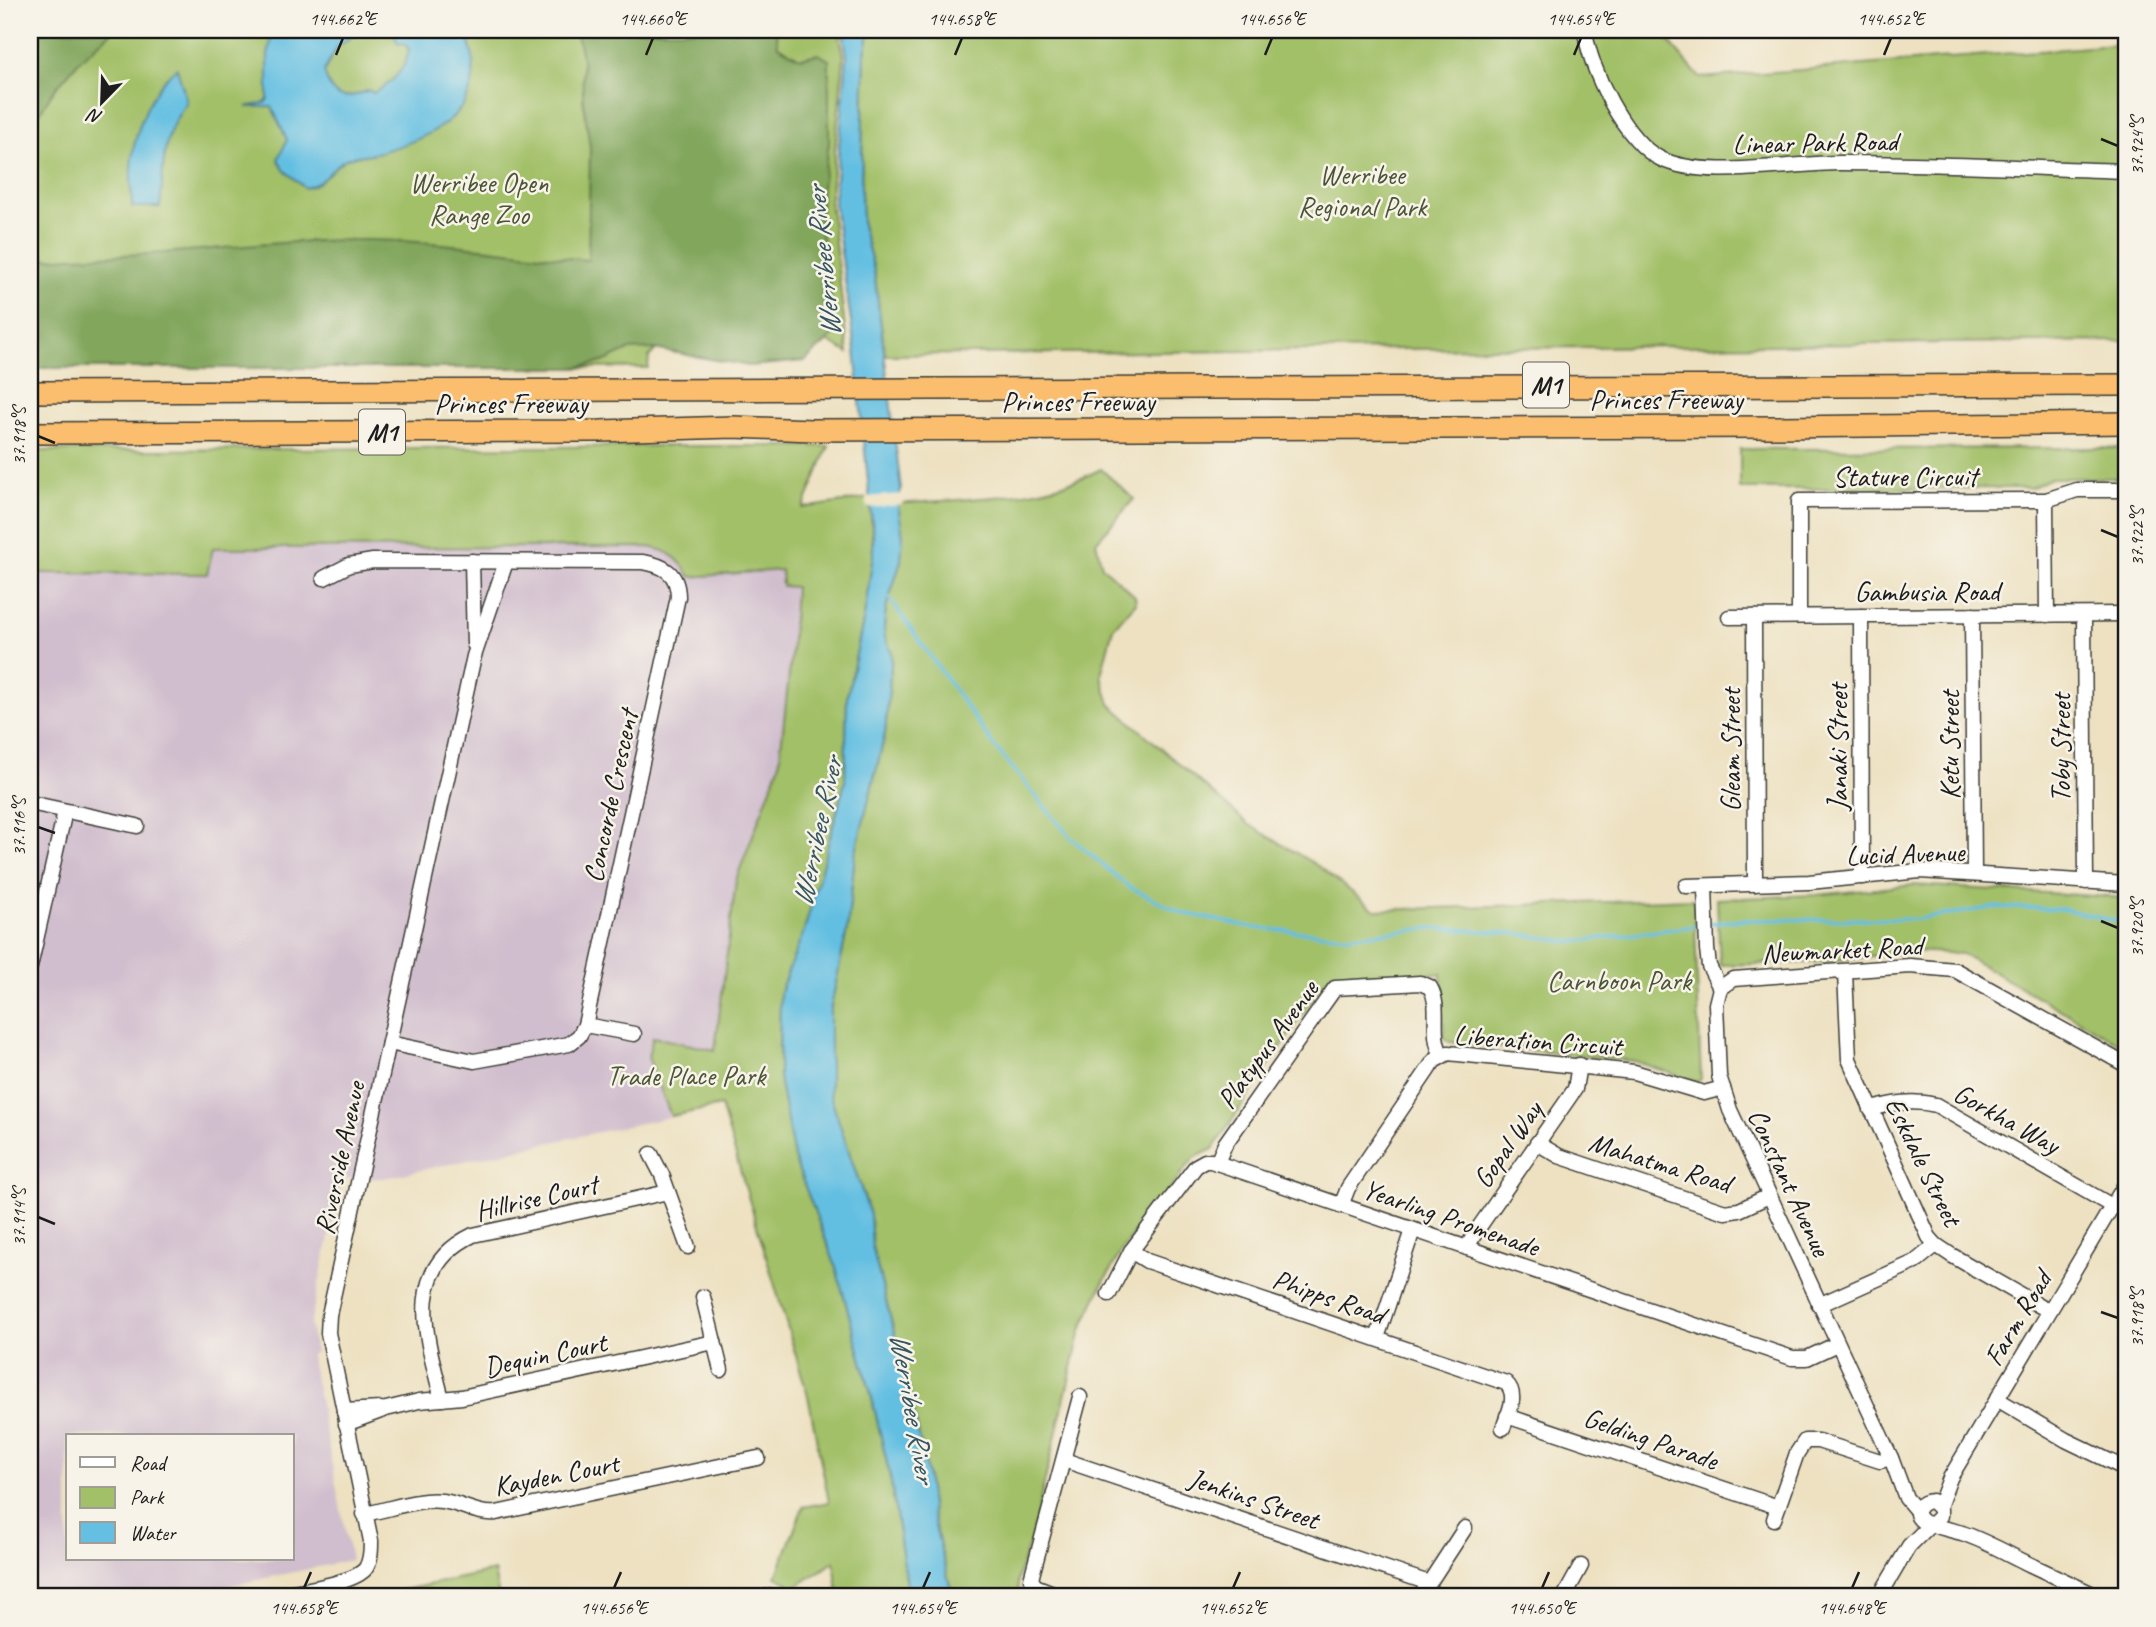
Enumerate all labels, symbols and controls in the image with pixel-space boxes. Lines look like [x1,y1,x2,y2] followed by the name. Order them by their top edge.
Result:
[310,8,379,30] text: 144.662°E
[620,8,689,30] text: 144.660°E
[929,8,998,30] text: 144.658°E
[1239,8,1308,30] text: 144.656°E
[1548,8,1617,30] text: 144.654°E
[1858,8,1927,30] text: 144.652°E
[66,66,136,136] north arrow
[83,102,106,130] text: N
[2126,114,2148,175] text: 37.924°S
[1732,123,1902,161] street label: Linear Park Road
[1298,157,1428,224] park label: Werribee Regional Park
[410,165,549,232] park label: Werribee Open Range Zoo
[796,181,850,339] water label: Werribee River
[1523,362,1569,408] road number: M1
[1589,382,1745,417] street label: Princes Freeway
[1001,384,1157,419] street label: Princes Freeway
[434,386,590,421] street label: Princes Freeway
[8,404,30,465] text: 37.918°S
[359,410,405,454] road number: M1
[1833,459,1981,494] street label: Stature Circuit
[2126,505,2148,566] text: 37.922°S
[1854,574,2004,609] street label: Gambusia Road
[1820,681,1855,813] street label: Janaki Street
[1713,686,1748,812] street label: Gleam Street
[1932,688,1967,799] street label: Ketu Street
[2043,691,2078,803] street label: Toby Street
[575,703,647,885] street label: Concorde Crescent
[783,750,852,910] water label: Werribee River
[8,795,30,856] text: 37.916°S
[1845,834,1967,873] street label: Lucid Avenue
[2126,896,2148,957] text: 37.920°S
[1761,928,1927,971] street label: Newmarket Road
[1547,963,1693,998] park label: Carnboon Park
[1209,972,1327,1115] street label: Platypus Avenue
[1453,1017,1626,1064] street label: Liberation Circuit
[607,1058,767,1093] park label: Trade Place Park
[1948,1075,2068,1163] street label: Gorkha Way
[306,1077,373,1238] street label: Riverside Avenue
[1877,1091,1971,1234] street label: Eskdale Street
[1465,1092,1551,1194] street label: Gopal Way
[1740,1103,1840,1263] street label: Constant Avenue
[1585,1124,1739,1202] street label: Mahatma Road
[472,1166,604,1229] street label: Hillrise Court
[1358,1171,1545,1265] street label: Yearling Promenade
[8,1185,30,1246] text: 37.914°S
[1268,1261,1393,1333] street label: Phipps Road
[1976,1261,2061,1372] street label: Farm Road
[2126,1286,2148,1347] text: 37.918°S
[481,1324,612,1384] street label: Dequin Court
[881,1329,946,1489] water label: Werribee River
[1579,1399,1724,1478] street label: Gelding Parade
[66,1434,294,1560] legend
[491,1445,624,1504] street label: Kayden Court
[130,1450,169,1476] text: Road
[1183,1459,1326,1538] street label: Jenkins Street
[130,1484,165,1510] text: Park
[130,1520,177,1546] text: Water
[271,1597,340,1619] text: 144.658°E
[581,1597,650,1619] text: 144.656°E
[890,1597,959,1619] text: 144.654°E
[1200,1597,1269,1619] text: 144.652°E
[1509,1597,1578,1619] text: 144.650°E
[1819,1597,1888,1619] text: 144.648°E

